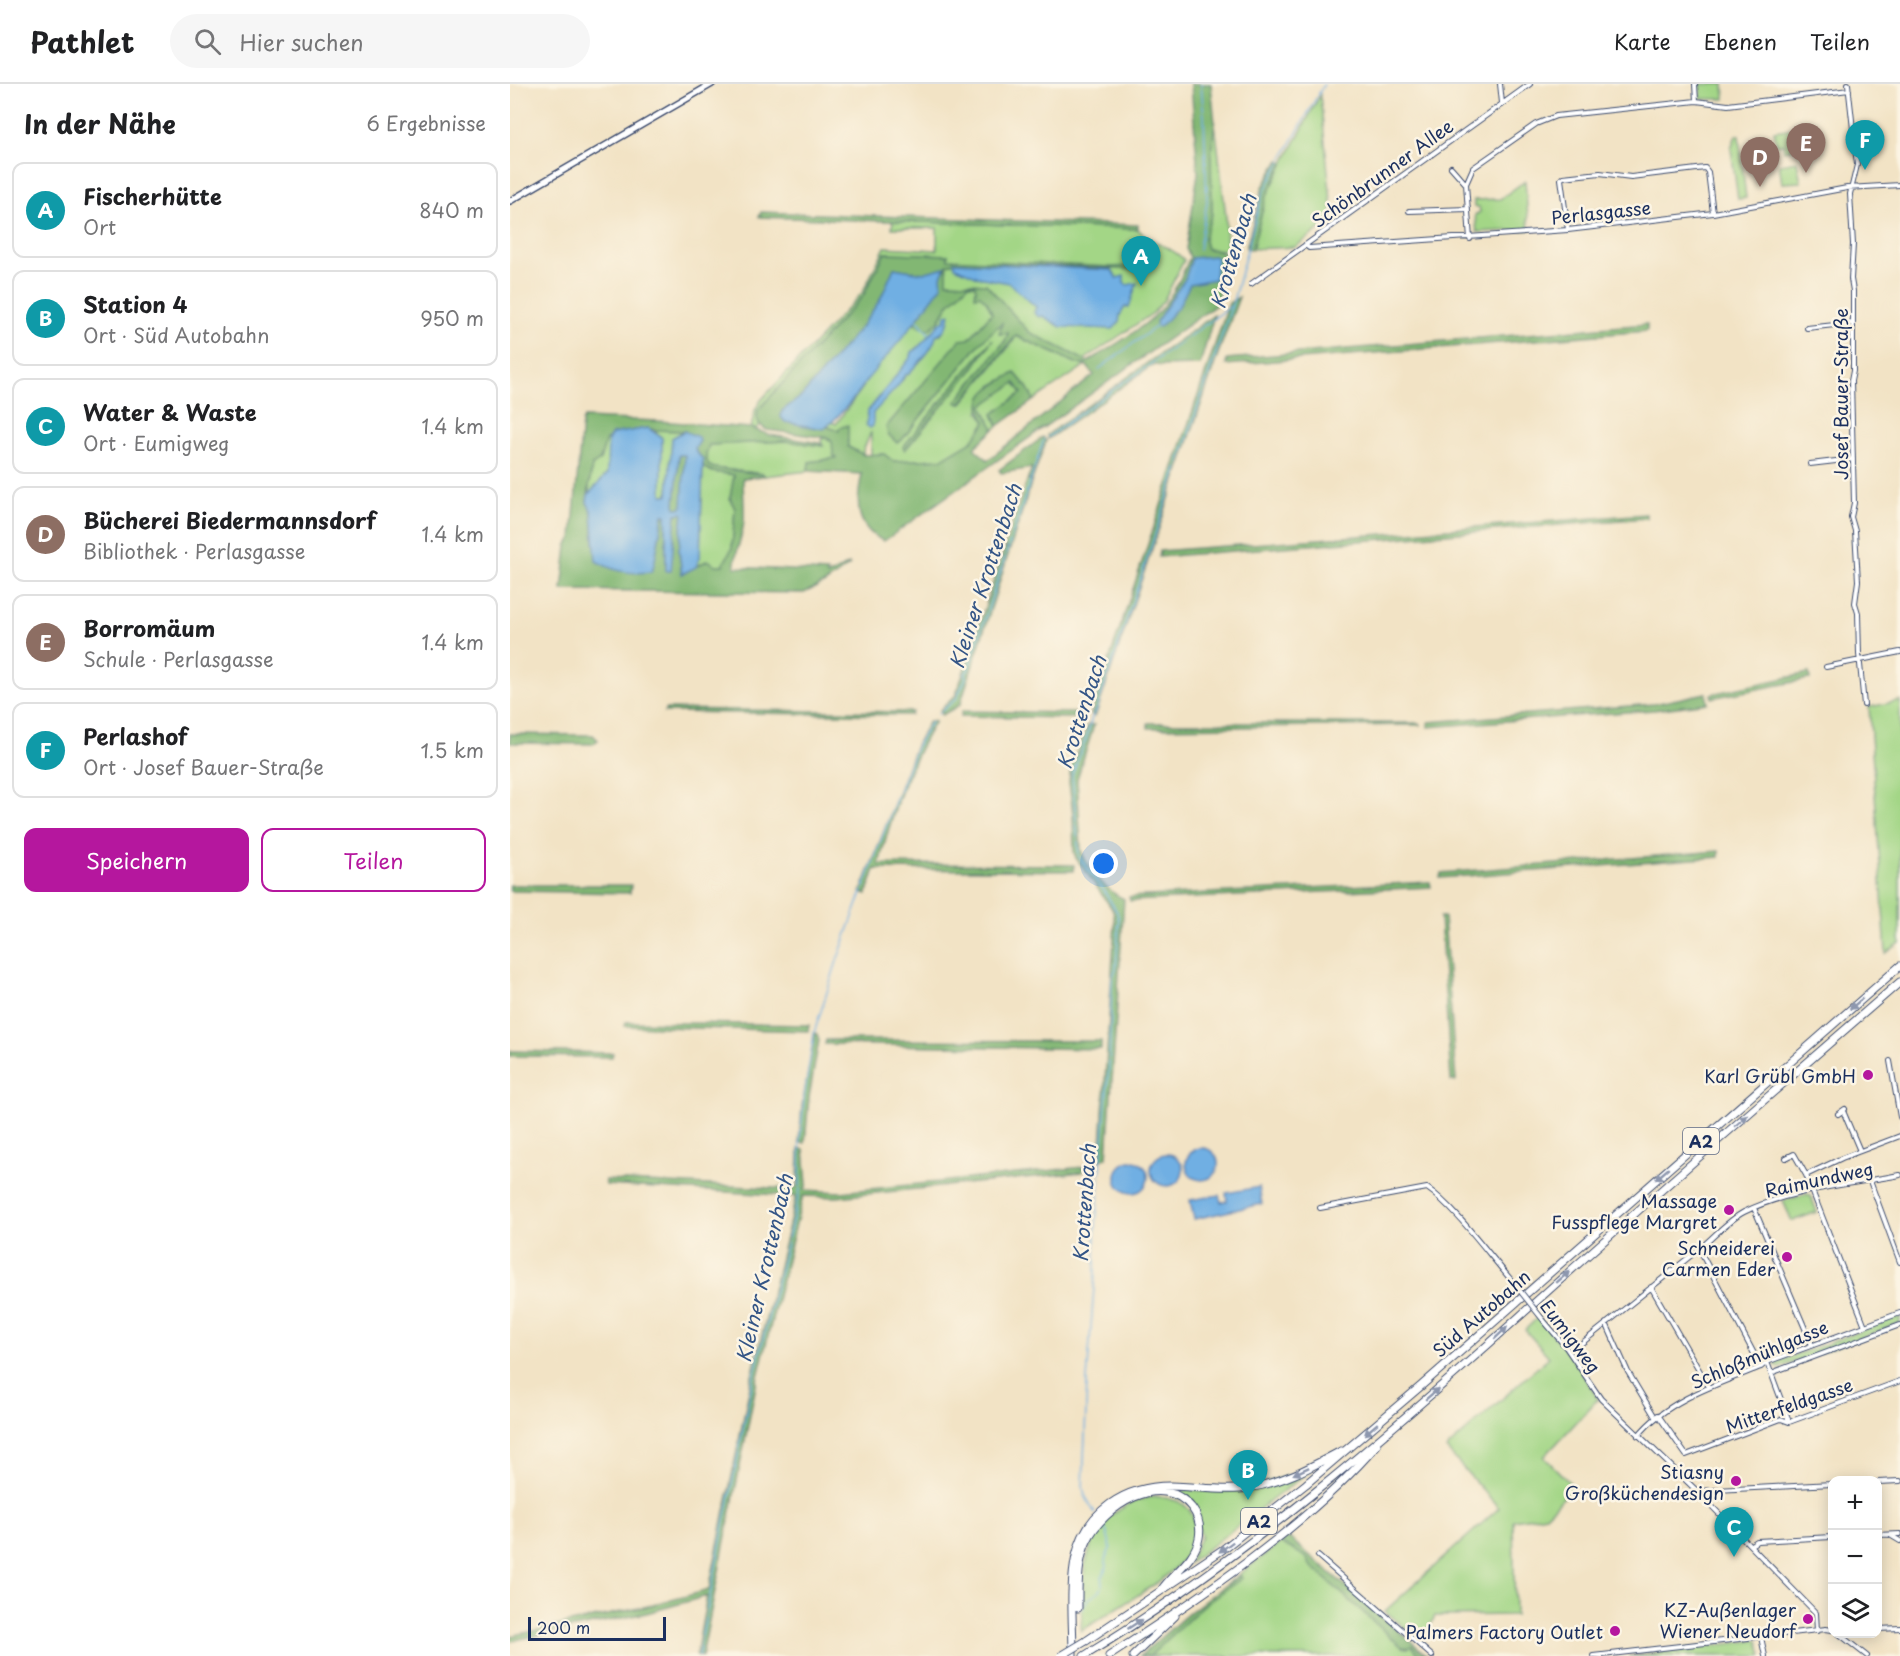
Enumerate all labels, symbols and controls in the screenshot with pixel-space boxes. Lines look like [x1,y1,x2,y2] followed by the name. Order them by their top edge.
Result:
[170,14,590,68] search box
[30,20,134,63] text: Pathlet
[191,25,224,58] icon: search
[239,25,364,58] text: Hier suchen
[1614,25,1671,57] text: Karte
[1704,25,1777,57] text: Ebenen
[1810,25,1870,57] text: Teilen
[24,104,176,143] text: In der Nähe
[366,108,486,138] text: 6 Ergebnisse
[1305,112,1459,234] street label: Schönbrunner Allee
[1846,120,1884,170] pin: F
[1786,124,1826,173] pin: E
[1740,138,1780,187] pin: D
[83,179,222,212] text: Fischerhütte
[1202,190,1264,312] water label: Krottenbach
[1550,193,1652,231] street label: Perlasgasse
[38,195,53,225] text: A
[419,195,484,225] text: 840 m
[83,212,116,242] text: Ort
[1122,236,1160,286] pin: A
[83,287,187,320] text: Station 4
[39,303,52,333] text: B
[420,303,484,333] text: 950 m
[1827,308,1854,480] street label: Josef Bauer-Straße
[83,320,269,350] text: Ort · Süd Autobahn
[83,395,257,428] text: Water & Waste
[38,411,53,441] text: C
[422,411,484,441] text: 1.4 km
[83,428,230,458] text: Ort · Eumigweg
[941,480,1029,672] water label: Kleiner Krottenbach
[83,503,376,536] text: Bücherei Biedermannsdorf
[38,519,53,549] text: D
[422,519,484,549] text: 1.4 km
[83,536,305,566] text: Bibliothek · Perlasgasse
[83,611,215,644] text: Borromäum
[39,627,52,657] text: E
[422,627,484,657] text: 1.4 km
[83,644,274,674] text: Schule · Perlasgasse
[1049,651,1114,773] water label: Krottenbach
[83,719,188,752] text: Perlashof
[40,735,51,765] text: F
[421,735,484,765] text: 1.5 km
[83,752,324,782] text: Ort · Josef Bauer-Straße
[24,828,249,892] button: Speichern
[261,828,486,892] button: Teilen
[1089,849,1118,878] your location
[1849,997,1864,1010] one-way arrow
[1704,1062,1856,1089] place label: Karl Grübl GmbH
[1861,1068,1875,1082] marker: Karl Grübl GmbH
[1733,1115,1748,1128] one-way arrow
[1683,1128,1719,1154] road number: A2
[1065,1143,1103,1263] water label: Krottenbach
[1762,1154,1876,1204] street label: Raimundweg
[1654,1168,1670,1181] one-way arrow
[728,1171,800,1365] water label: Kleiner Krottenbach
[1551,1187,1717,1235] place label: Massage Fusspflege Margret
[1722,1203,1736,1217] marker: Massage Fusspflege Margret
[1662,1234,1776,1282] place label: Schneiderei Carmen Eder
[1780,1250,1794,1264] marker: Schneiderei Carmen Eder
[1426,1263,1536,1363] street label: Süd Autobahn
[1555,1271,1571,1284] one-way arrow
[1534,1293,1608,1379] street label: Eumigweg
[1686,1313,1832,1395] street label: Schloßmühlgasse
[1493,1327,1508,1340] one-way arrow
[1722,1371,1856,1439] street label: Mitterfeldgasse
[1425,1387,1440,1401] one-way arrow
[1364,1422,1379,1435] one-way arrow
[1228,1450,1268,1500] pin: B
[1565,1458,1724,1506] place label: Stiasny Großküchendesign
[1293,1467,1310,1476] one-way arrow
[1729,1474,1743,1488] marker: Stiasny Großküchendesign
[1828,1476,1882,1638] map controls
[1828,1476,1882,1530] button: +
[1241,1508,1277,1534] road number: A2
[1714,1508,1754,1557] pin: C
[1828,1530,1882,1584] button: −
[1218,1540,1234,1553] one-way arrow
[1828,1584,1882,1638] button: layers
[1659,1596,1798,1644] place label: KZ-Außenlager Wiener Neudorf
[1801,1612,1815,1626] marker: KZ-Außenlager Wiener Neudorf
[528,1614,666,1642] scale bar
[537,1615,590,1639] text: 200 m
[1127,1618,1143,1630] one-way arrow
[1405,1618,1603,1645] place label: Palmers Factory Outlet
[1608,1624,1622,1638] marker: Palmers Factory Outlet

